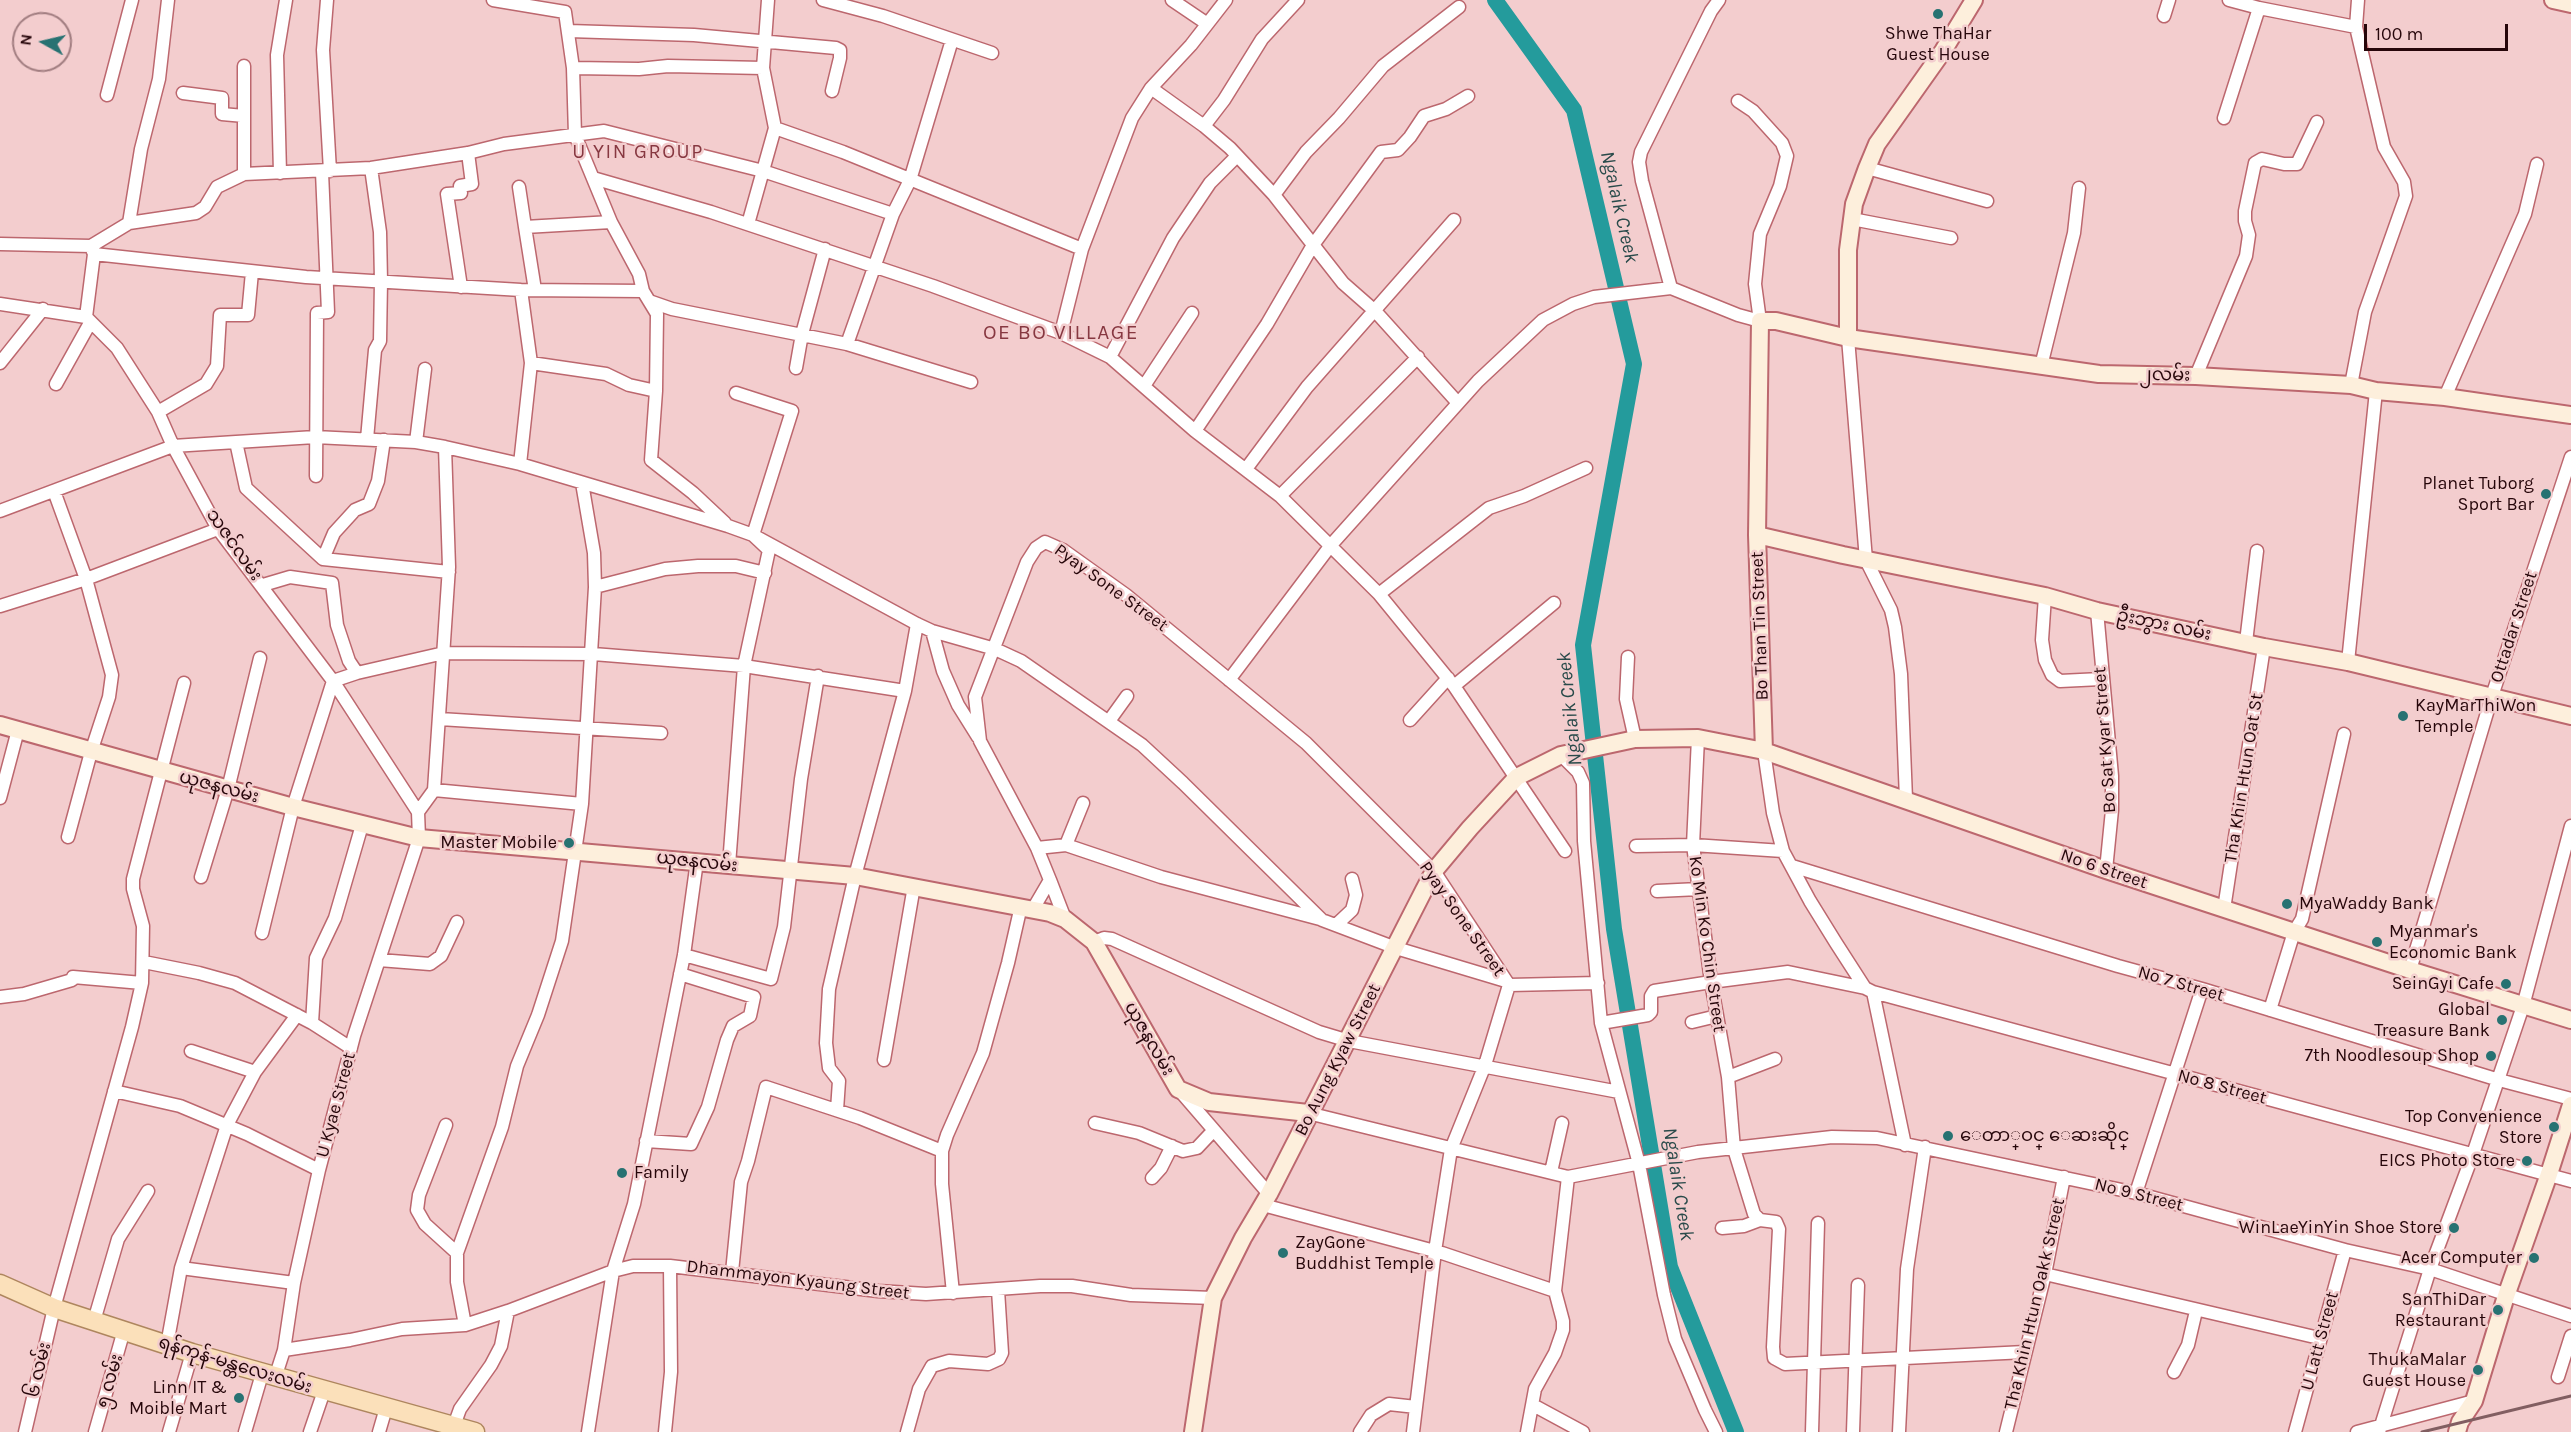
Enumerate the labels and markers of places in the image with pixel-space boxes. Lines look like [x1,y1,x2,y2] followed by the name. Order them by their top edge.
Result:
[1931,7,1945,21] marker: Shwe ThaHar Guest House
[1885,23,1991,66] place label: Shwe ThaHar Guest House
[2422,473,2534,516] place label: Planet Tuborg Sport Bar
[2539,487,2553,501] marker: Planet Tuborg Sport Bar
[2415,695,2536,738] place label: KayMarThiWon Temple
[2396,709,2410,723] marker: KayMarThiWon Temple
[440,832,557,854] place label: Master Mobile
[562,836,576,850] marker: Master Mobile
[2299,893,2434,915] place label: MyaWaddy Bank
[2280,897,2294,911] marker: MyaWaddy Bank
[2389,921,2517,964] place label: Myanmar's Economic Bank
[2370,935,2384,949] marker: Myanmar's Economic Bank
[2392,973,2494,995] place label: SeinGyi Cafe
[2499,977,2513,991] marker: SeinGyi Cafe
[2374,999,2490,1042] place label: Global Treasure Bank
[2495,1013,2509,1027] marker: Global Treasure Bank
[2305,1045,2479,1067] place label: 7th Noodlesoup Shop
[2484,1049,2498,1063] marker: 7th Noodlesoup Shop
[2405,1106,2542,1148] place label: Top Convenience Store
[2547,1120,2561,1134] marker: Top Convenience Store
[1960,1125,2129,1147] place label: ေတာ္ဝင္ ေဆးဆိုင္
[1941,1129,1955,1143] marker: ေတာ္ဝင္ ေဆးဆိုင္
[2379,1150,2515,1172] place label: EICS Photo Store
[2520,1154,2534,1168] marker: EICS Photo Store
[634,1162,689,1184] place label: Family
[615,1166,629,1180] marker: Family
[2239,1217,2442,1239] place label: WinLaeYinYin Shoe Store
[2447,1221,2461,1235] marker: WinLaeYinYin Shoe Store
[1295,1232,1434,1274] place label: ZayGone Buddhist Temple
[1276,1246,1290,1260] marker: ZayGone Buddhist Temple
[2401,1247,2522,1269] place label: Acer Computer
[2527,1251,2541,1265] marker: Acer Computer
[2395,1289,2486,1332] place label: SanThiDar Restaurant
[2491,1303,2505,1317] marker: SanThiDar Restaurant
[2362,1349,2466,1392] place label: ThukaMalar Guest House
[2471,1363,2485,1377] marker: ThukaMalar Guest House
[129,1377,227,1420] place label: Linn IT & Moible Mart
[232,1391,246,1405] marker: Linn IT & Moible Mart

